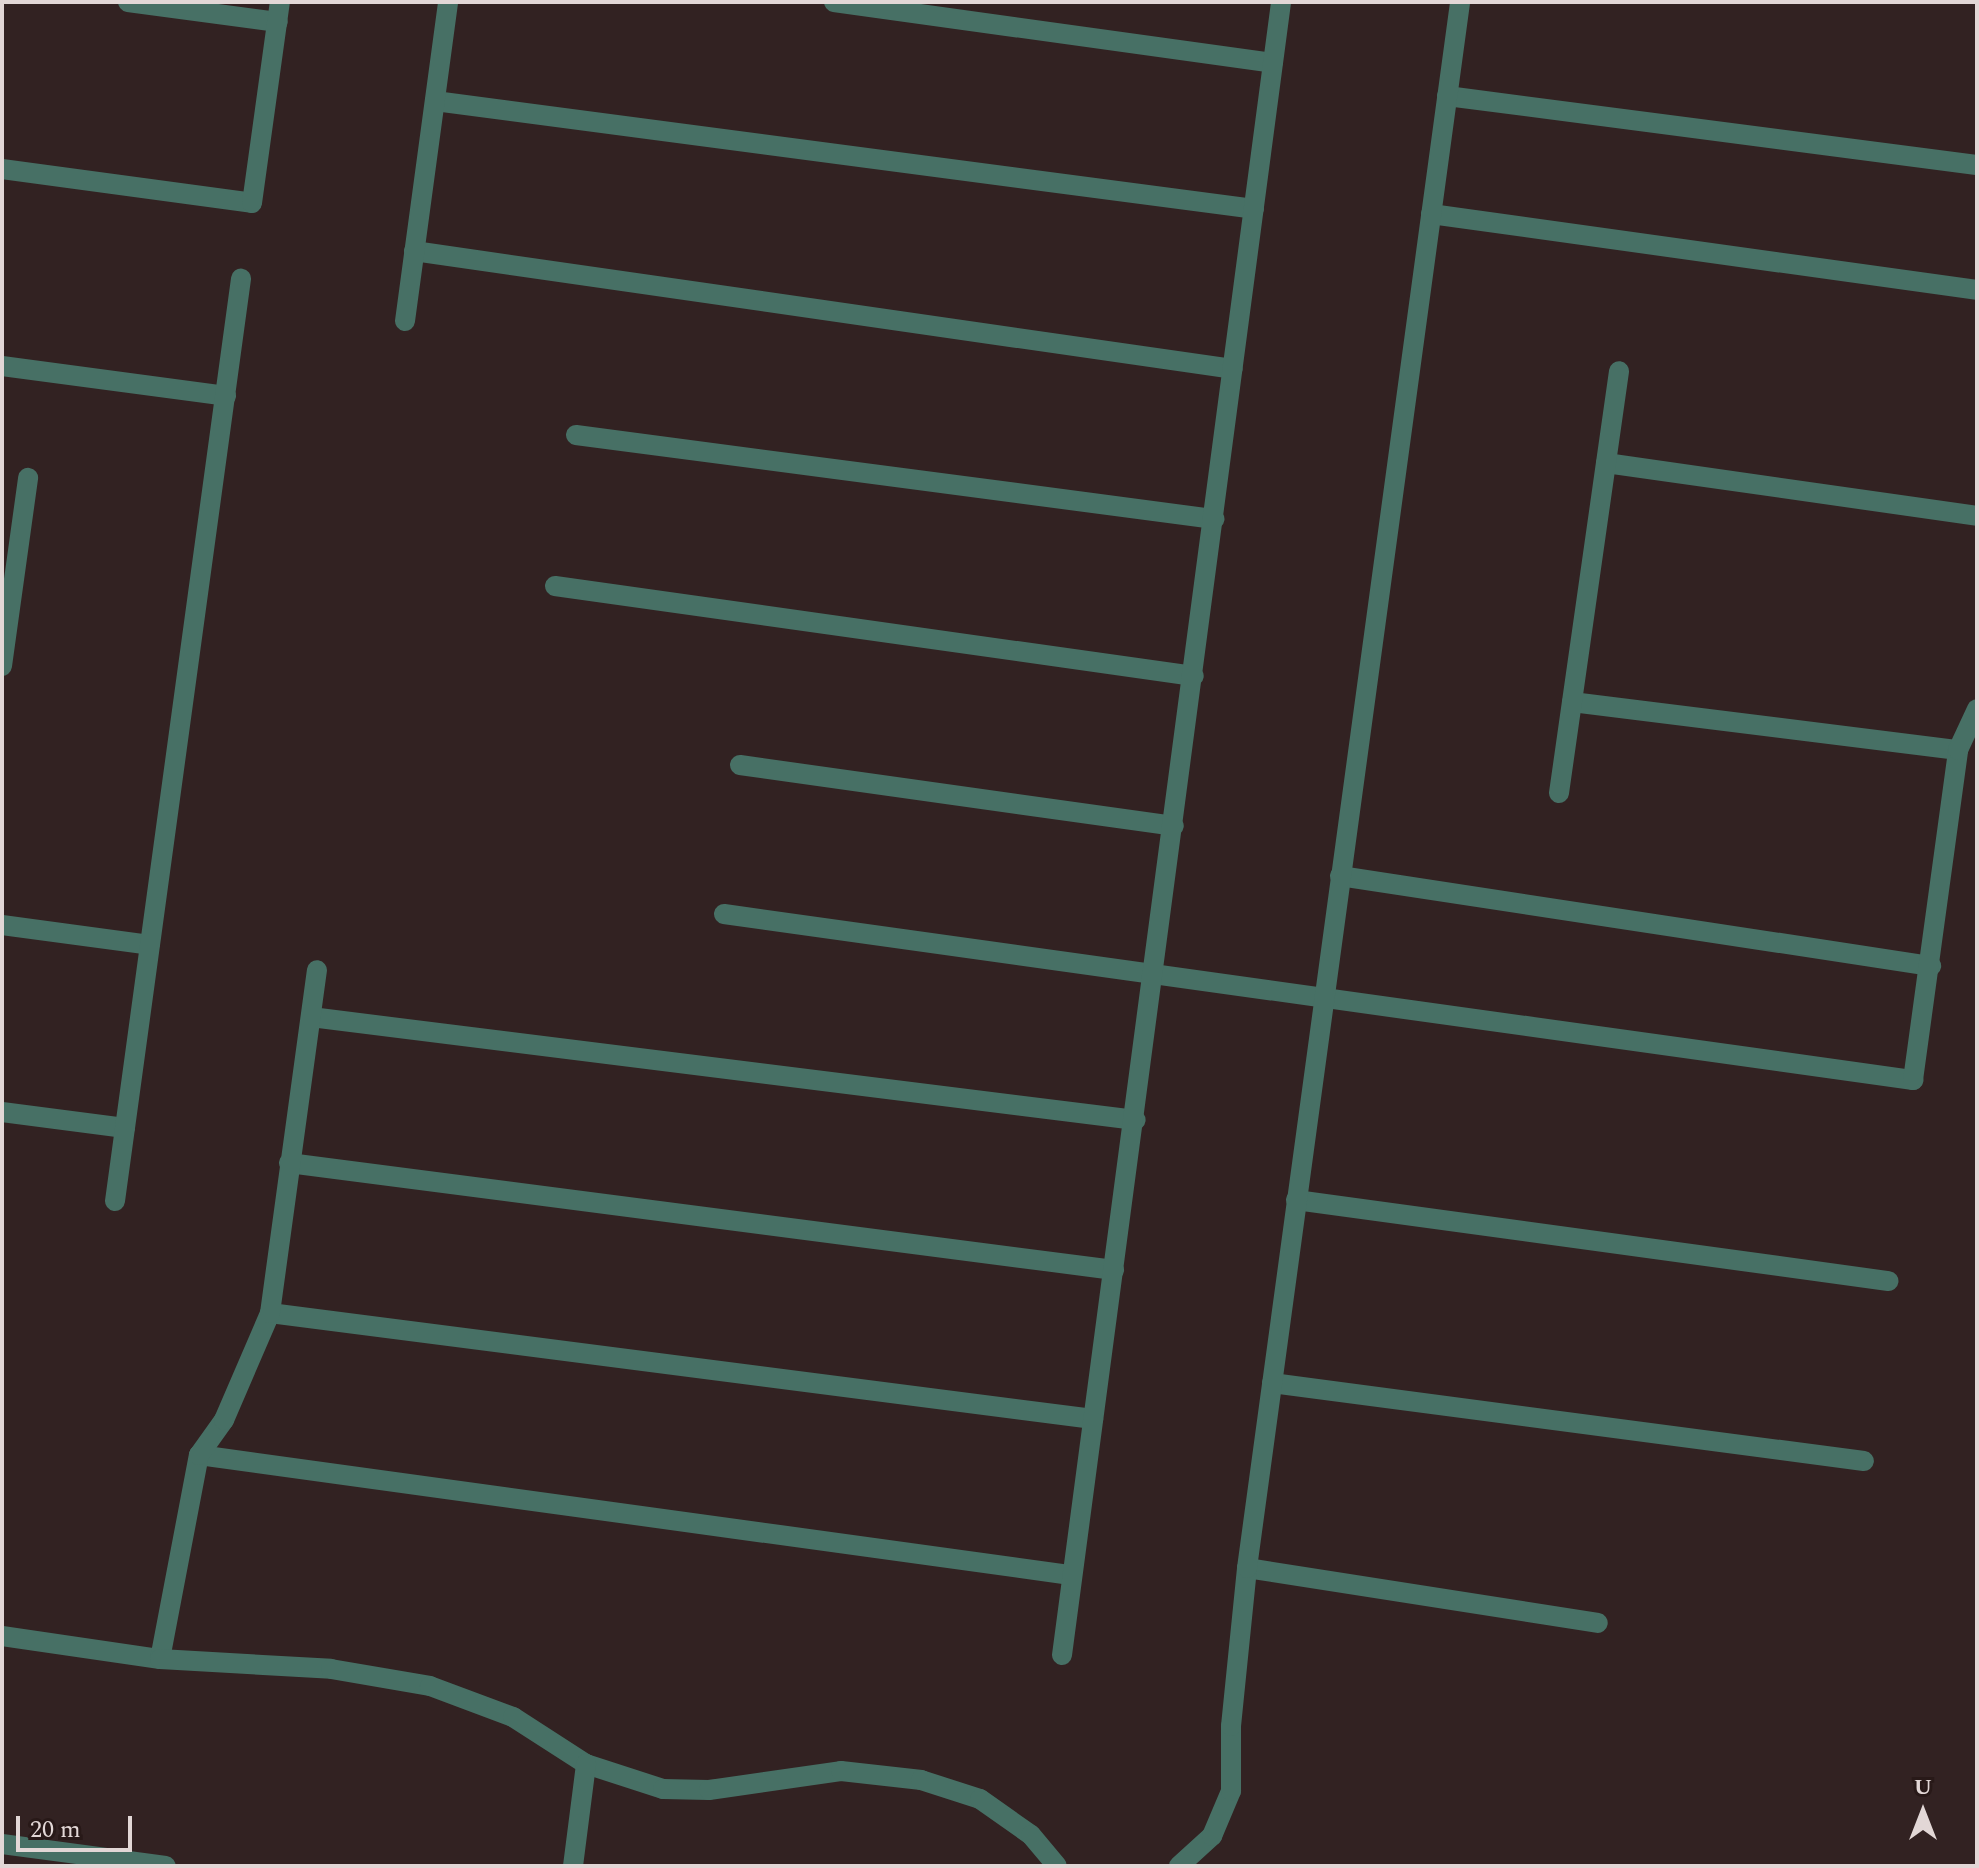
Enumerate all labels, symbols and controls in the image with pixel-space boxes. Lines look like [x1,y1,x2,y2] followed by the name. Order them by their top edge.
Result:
[1914,1771,1932,1804] text: U
[1883,1772,1963,1852] north arrow
[20,1800,136,1850] scale bar
[30,1812,81,1848] text: 20 m

